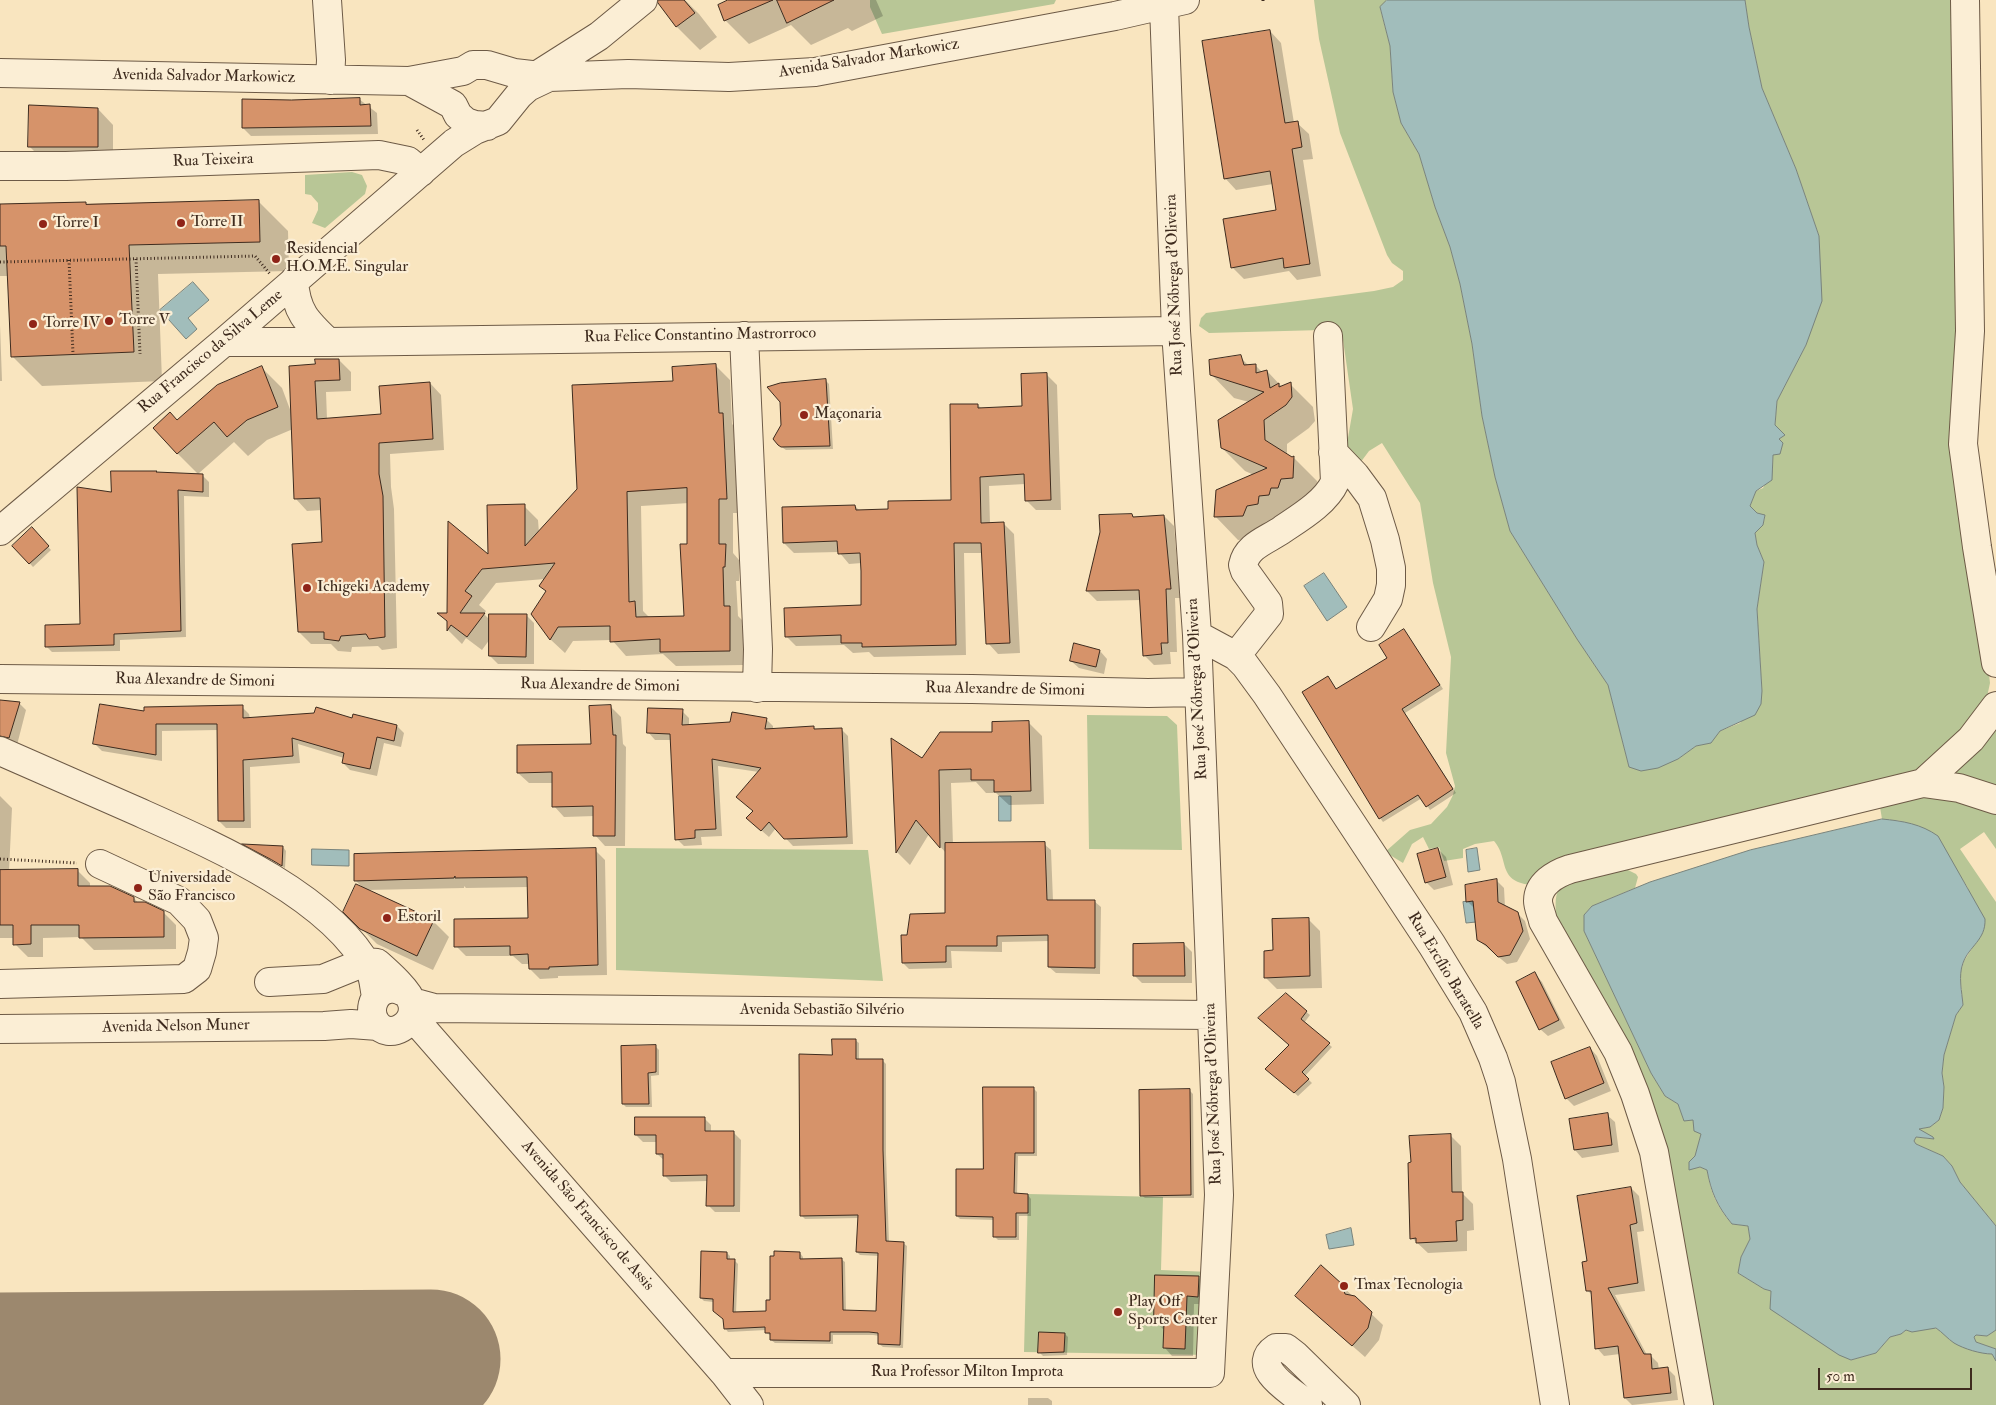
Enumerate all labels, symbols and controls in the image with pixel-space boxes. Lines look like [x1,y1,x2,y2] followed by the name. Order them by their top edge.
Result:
[777,35,961,83] street label: Avenida Salvador Markowicz
[113,66,295,88] street label: Avenida Salvador Markowicz
[172,150,254,172] street label: Rua Teixeira
[1162,194,1188,376] street label: Rua José Nóbrega d'Oliveira
[191,213,243,233] place label: Torre II
[53,214,99,234] place label: Torre I
[175,217,187,229] marker: Torre II
[37,218,49,230] marker: Torre I
[286,240,408,278] place label: Residencial H.O.M.E. Singular
[270,253,282,265] marker: Residencial H.O.M.E. Singular
[135,286,287,418] street label: Rua Francisco da Silva Leme
[119,311,170,331] place label: Torre V
[43,314,100,334] place label: Torre IV
[103,315,115,327] marker: Torre V
[27,318,39,330] marker: Torre IV
[584,324,816,348] street label: Rua Felice Constantino Mastrorroco
[814,405,882,425] place label: Maçonaria
[798,409,810,421] marker: Maçonaria
[317,578,429,598] place label: Ichigeki Academy
[301,582,313,594] marker: Ichigeki Academy
[1184,598,1212,780] street label: Rua José Nóbrega d'Oliveira
[115,670,275,692] street label: Rua Alexandre de Simoni
[520,675,680,697] street label: Rua Alexandre de Simoni
[925,679,1085,701] street label: Rua Alexandre de Simoni
[148,869,235,907] place label: Universidade São Francisco
[132,882,144,894] marker: Universidade São Francisco
[397,908,441,928] place label: Estoril
[1402,909,1488,1033] street label: Rua Ercílio Baratella
[381,912,393,924] marker: Estoril
[740,1001,904,1021] street label: Avenida Sebastião Silvério
[1201,1003,1227,1185] street label: Rua José Nóbrega d'Oliveira
[102,1016,250,1038] street label: Avenida Nelson Muner
[516,1137,658,1295] street label: Avenida São Francisco de Assis
[1354,1276,1463,1296] place label: Tmax Tecnologia
[1338,1280,1350,1292] marker: Tmax Tecnologia
[1128,1293,1217,1331] place label: Play Off Sports Center
[1112,1306,1124,1318] marker: Play Off Sports Center
[1821,1358,1975,1390] scale bar
[871,1363,1063,1383] street label: Rua Professor Milton Improta
[1826,1367,1855,1386] text: 50 m

